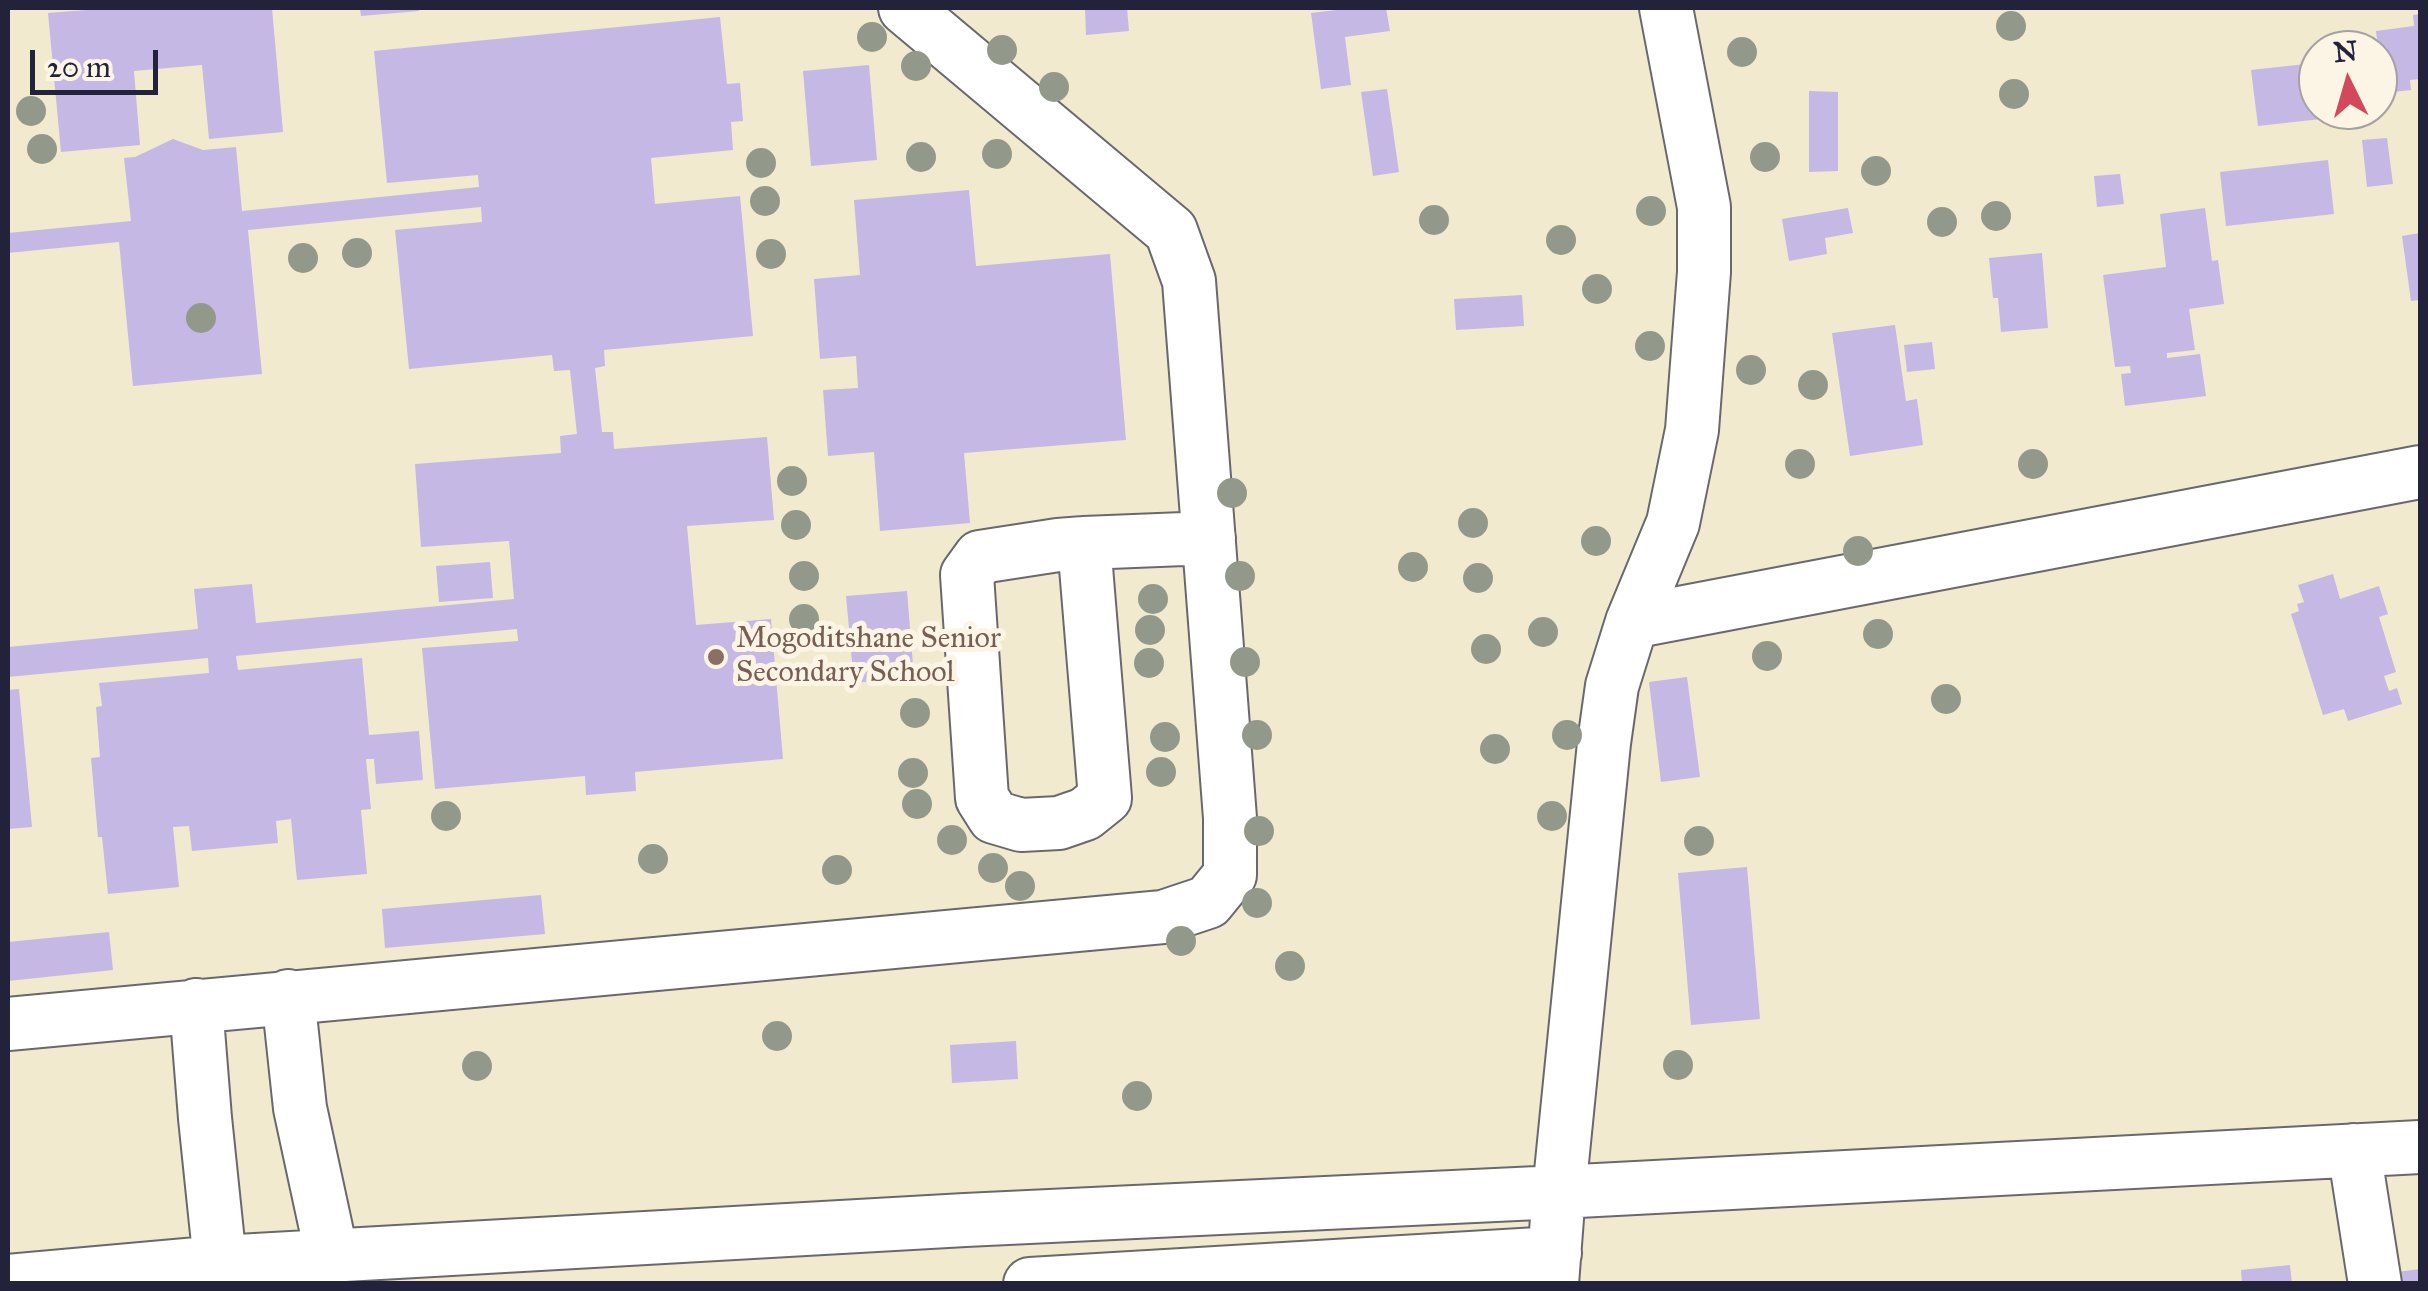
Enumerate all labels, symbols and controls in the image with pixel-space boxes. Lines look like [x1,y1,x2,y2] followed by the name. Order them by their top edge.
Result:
[35,30,162,92] scale bar
[2298,30,2398,130] north arrow
[2332,33,2359,70] text: N
[47,49,111,85] text: 20 m
[736,622,1001,692] place label: Mogoditshane Senior Secondary School
[705,646,727,668] marker: Mogoditshane Senior Secondary School

